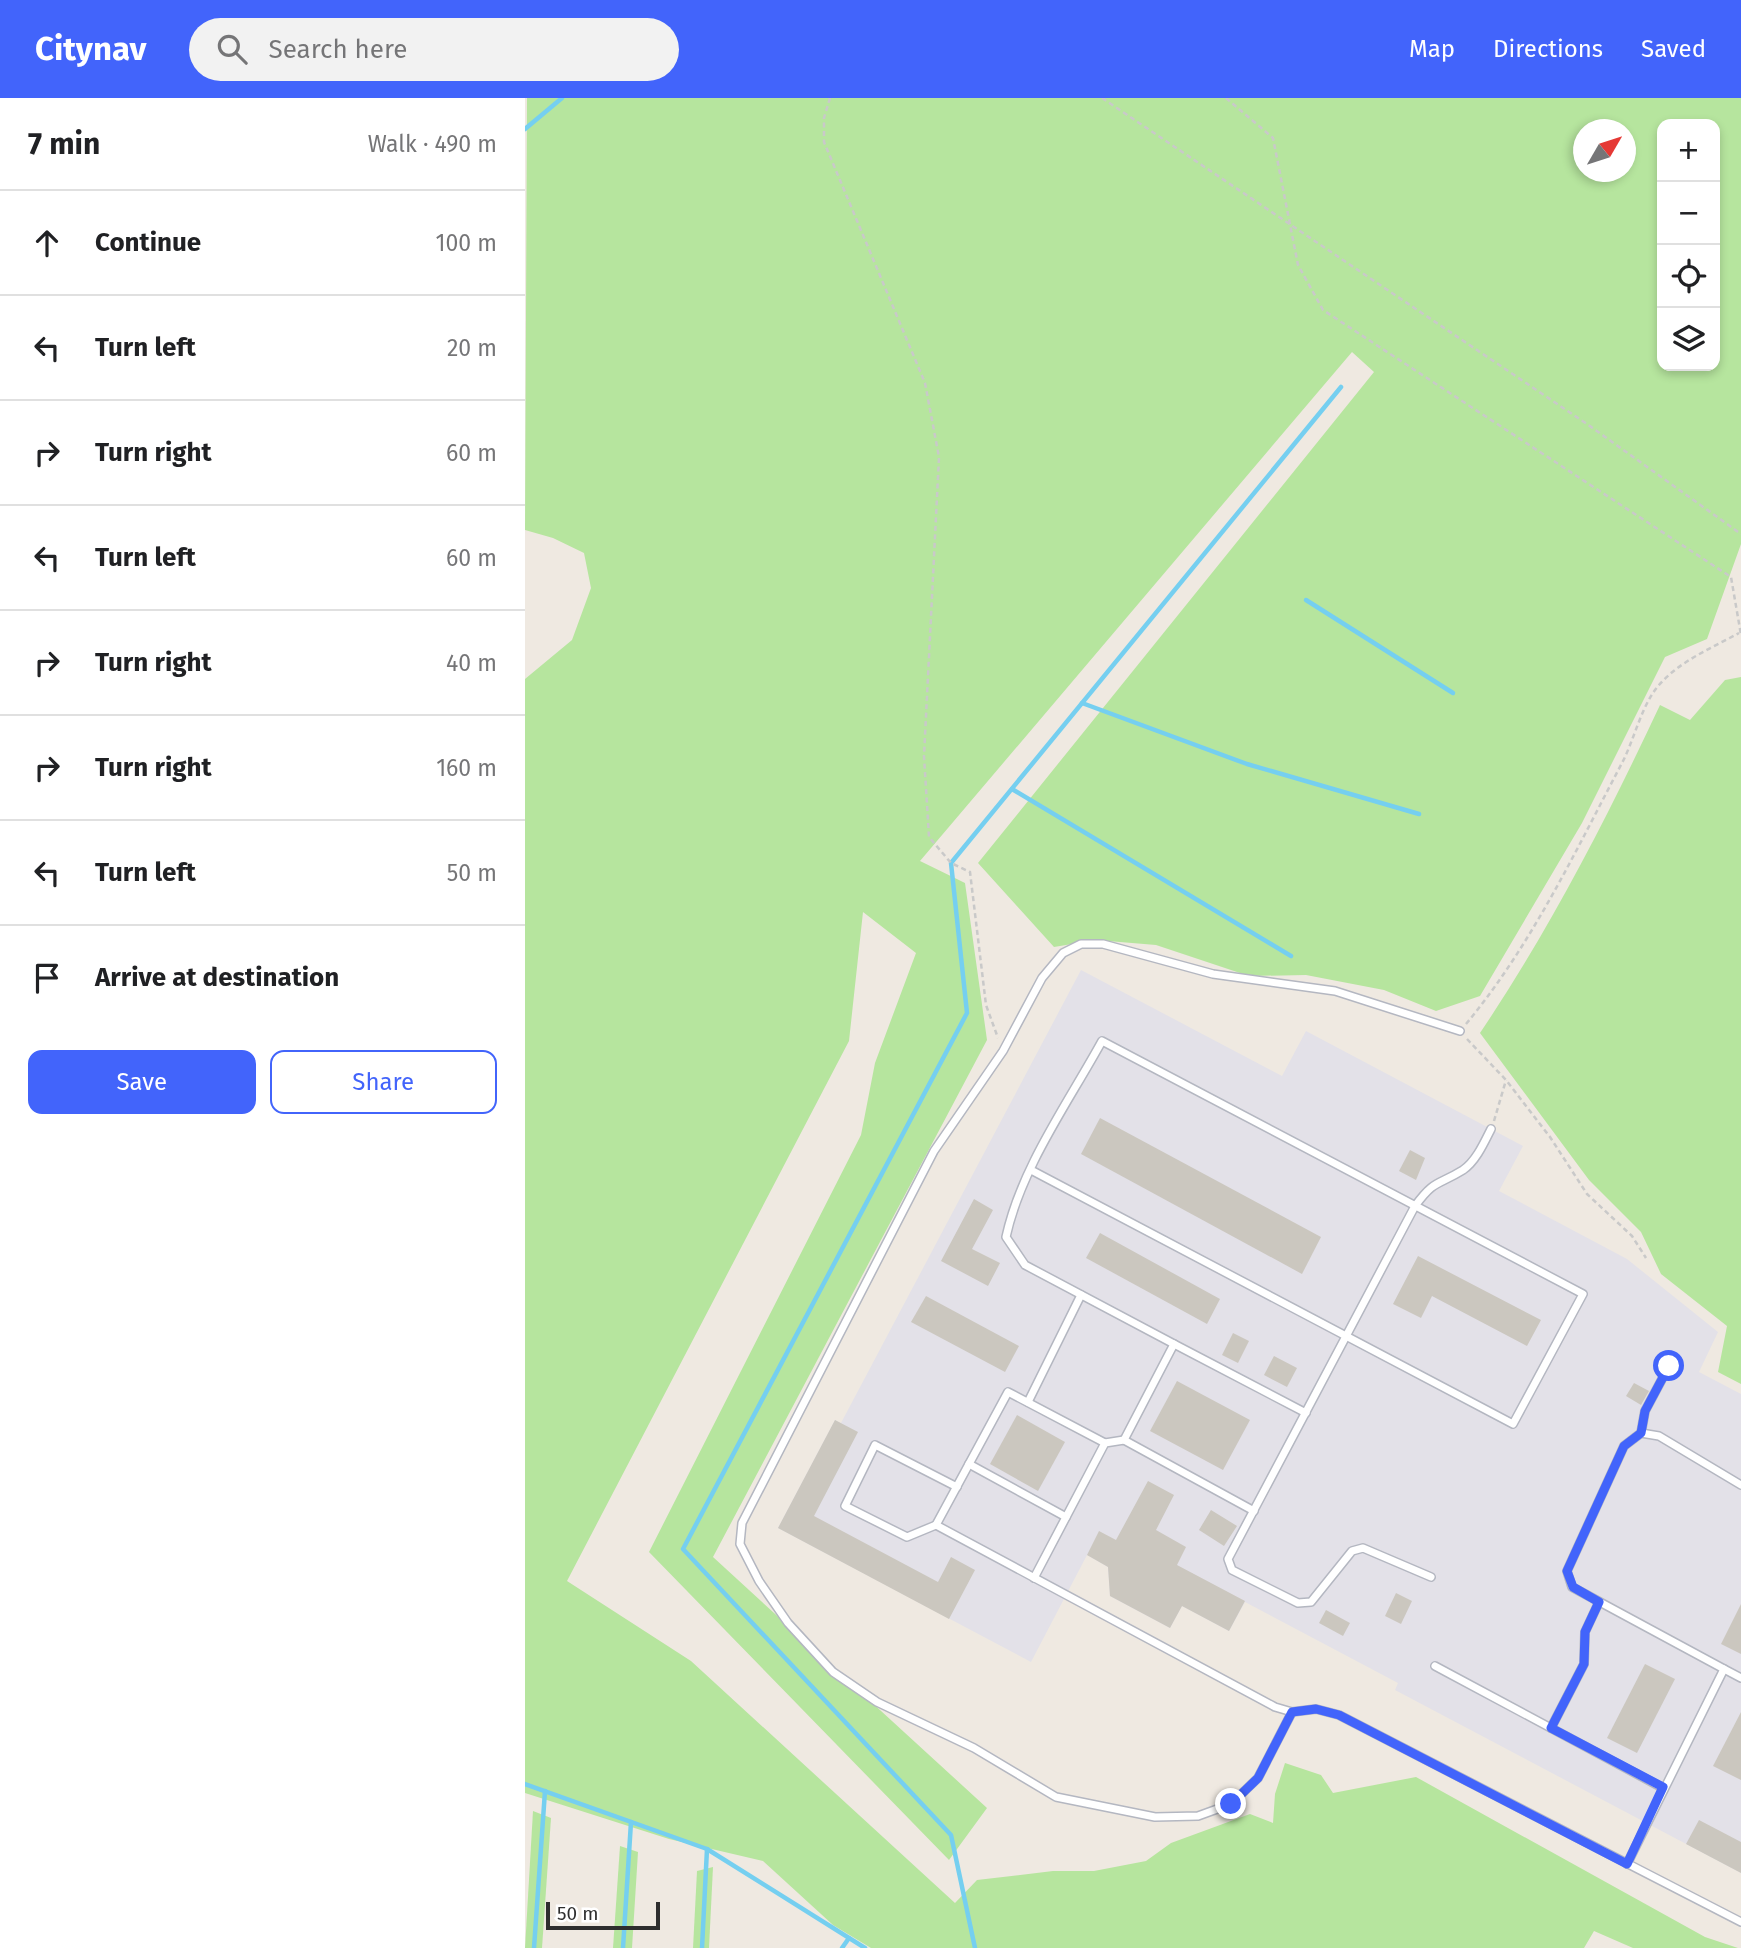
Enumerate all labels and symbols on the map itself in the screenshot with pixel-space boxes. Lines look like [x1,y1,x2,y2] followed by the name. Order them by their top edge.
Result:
[1573,119,1636,182] north arrow
[1653,1350,1684,1381] route start
[1215,1788,1246,1819] route end
[546,1899,660,1931] scale bar

